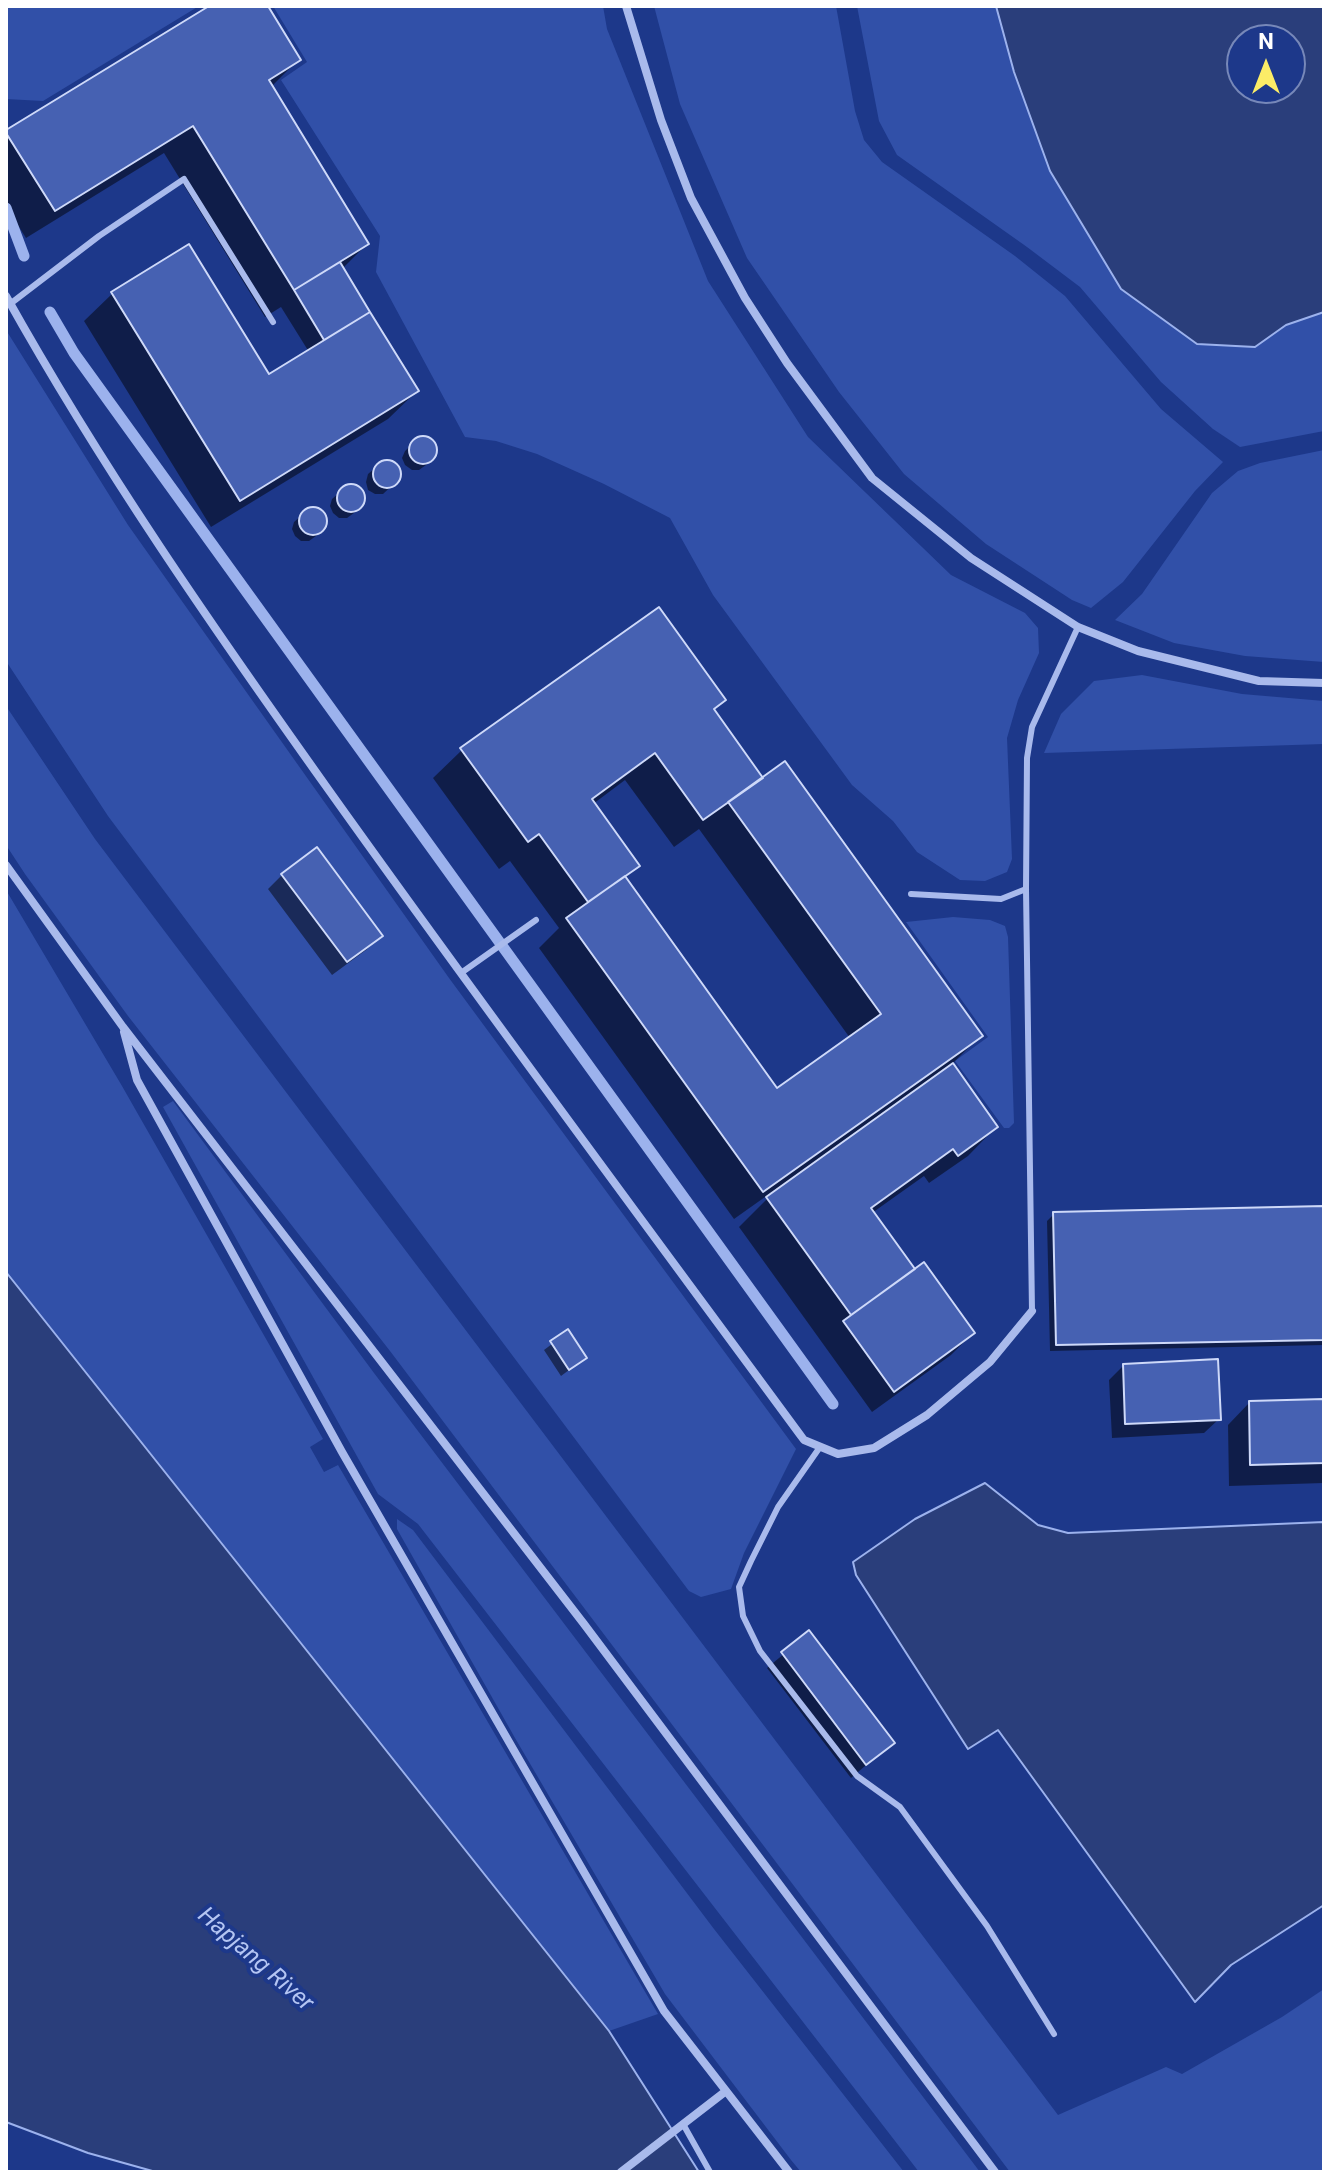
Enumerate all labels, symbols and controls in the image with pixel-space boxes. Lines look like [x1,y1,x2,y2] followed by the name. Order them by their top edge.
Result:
[1226,24,1306,104] north arrow
[1258,29,1274,54] text: N
[191,1902,319,2018] water label: Hapjang River

